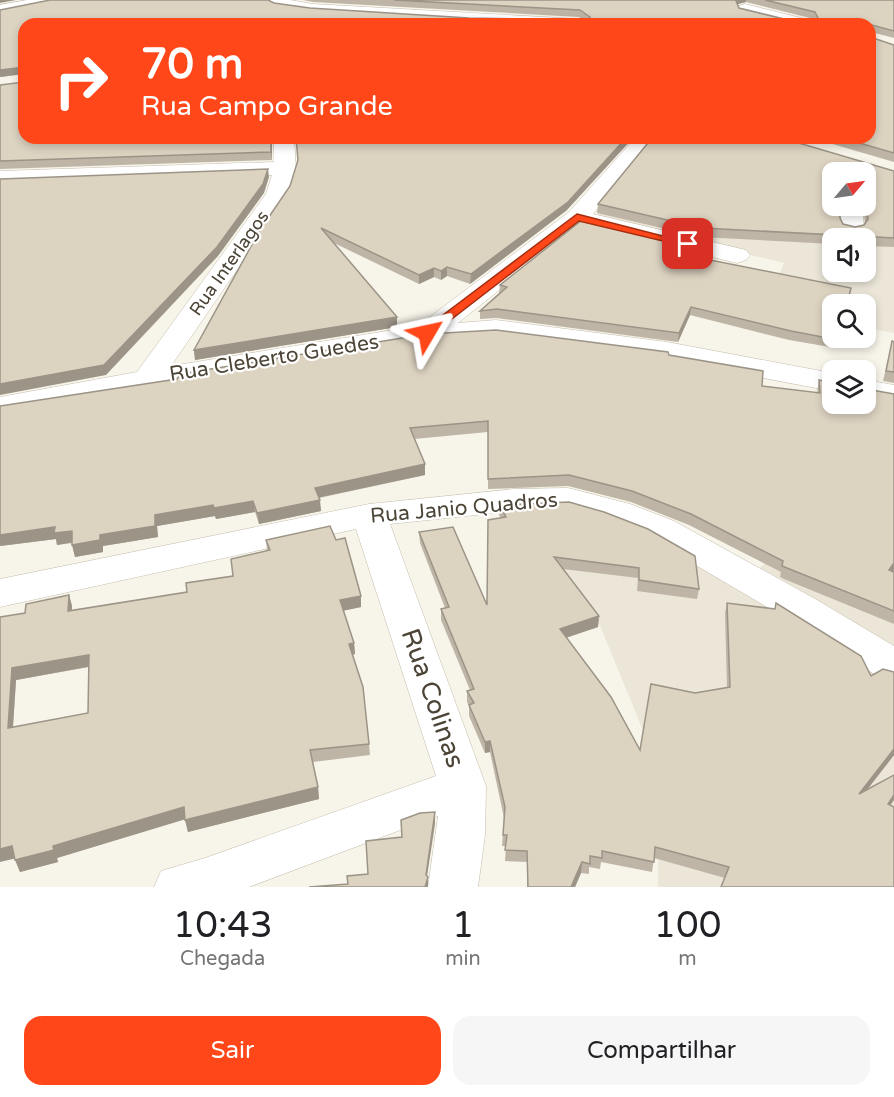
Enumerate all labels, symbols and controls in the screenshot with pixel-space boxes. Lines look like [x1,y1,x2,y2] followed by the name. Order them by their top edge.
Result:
[141,39,243,90] text: 70 m
[42,42,120,120] icon: right
[141,90,393,123] text: Rua Campo Grande
[822,162,876,216] north arrow
[822,162,876,414] map controls
[185,206,273,320] street label: Rua Interlagos
[662,218,713,269] pin
[671,227,704,260] icon: arrive
[822,228,876,282] button: sound
[822,294,876,348] button: search
[395,301,459,365] position arrow
[167,329,381,387] street label: Rua Cleberto Guedes
[822,360,876,414] button: layers
[369,487,559,529] street label: Rua Janio Quadros
[395,624,471,772] street label: Rua Colinas
[173,904,273,947] text: 10:43
[452,904,474,947] text: 1
[653,904,721,947] text: 100
[180,947,265,971] text: Chegada
[445,947,481,971] text: min
[678,947,697,971] text: m
[24,1016,441,1085] button: Sair
[453,1016,870,1085] button: Compartilhar

